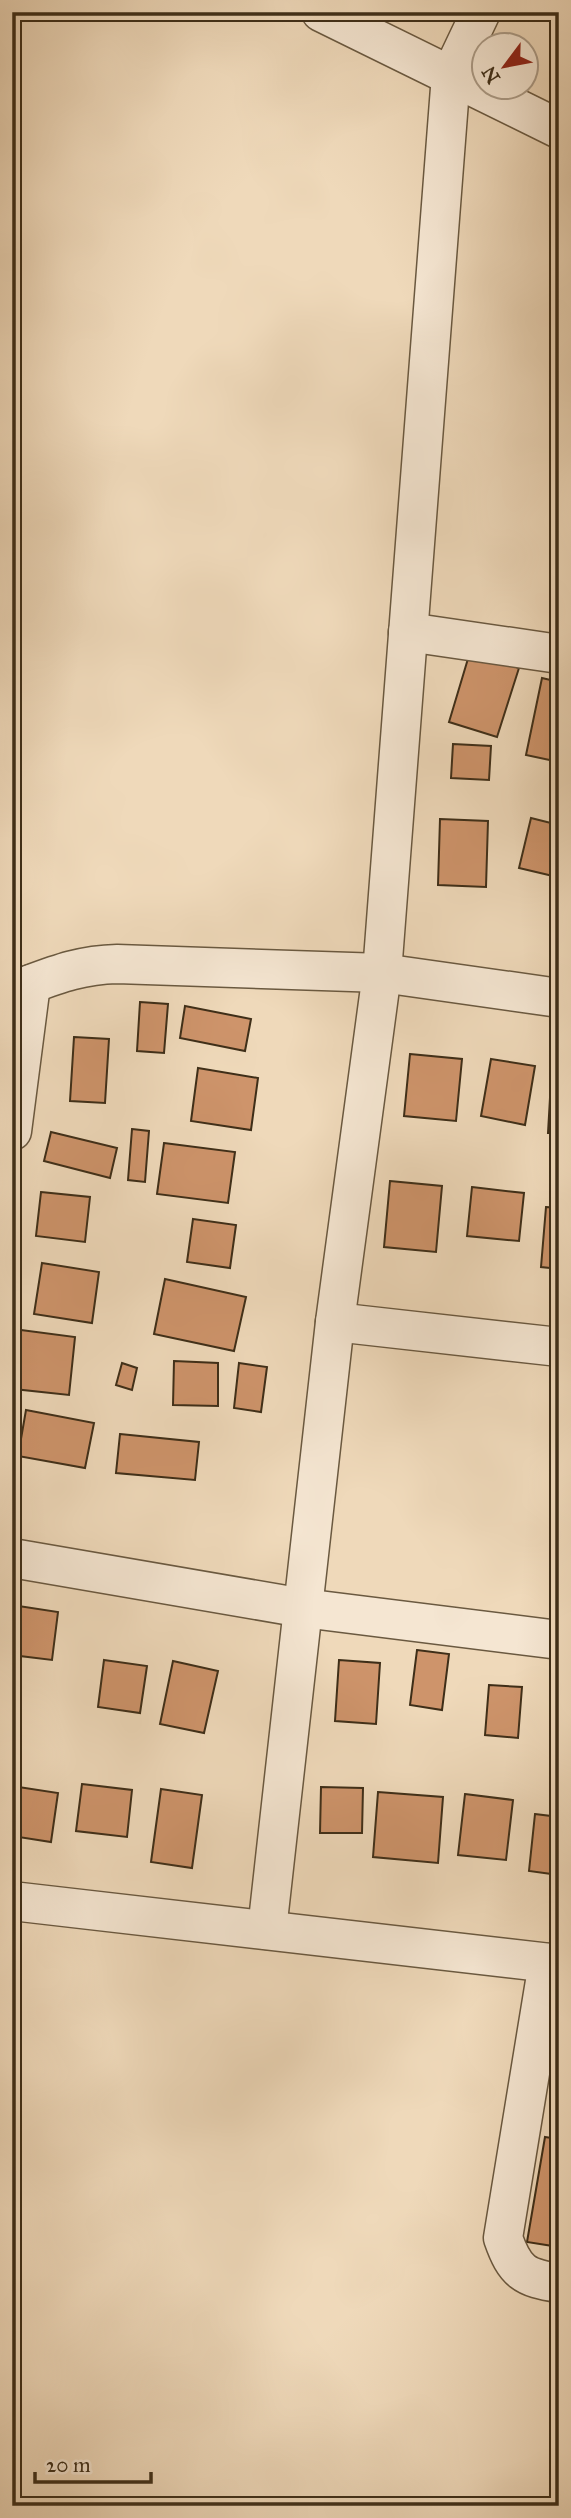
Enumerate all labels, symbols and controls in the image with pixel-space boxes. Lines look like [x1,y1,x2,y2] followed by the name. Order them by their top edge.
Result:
[470,32,540,102] north arrow
[477,62,505,88] text: N
[35,2441,150,2485] scale bar
[46,2452,91,2478] text: 20 m

